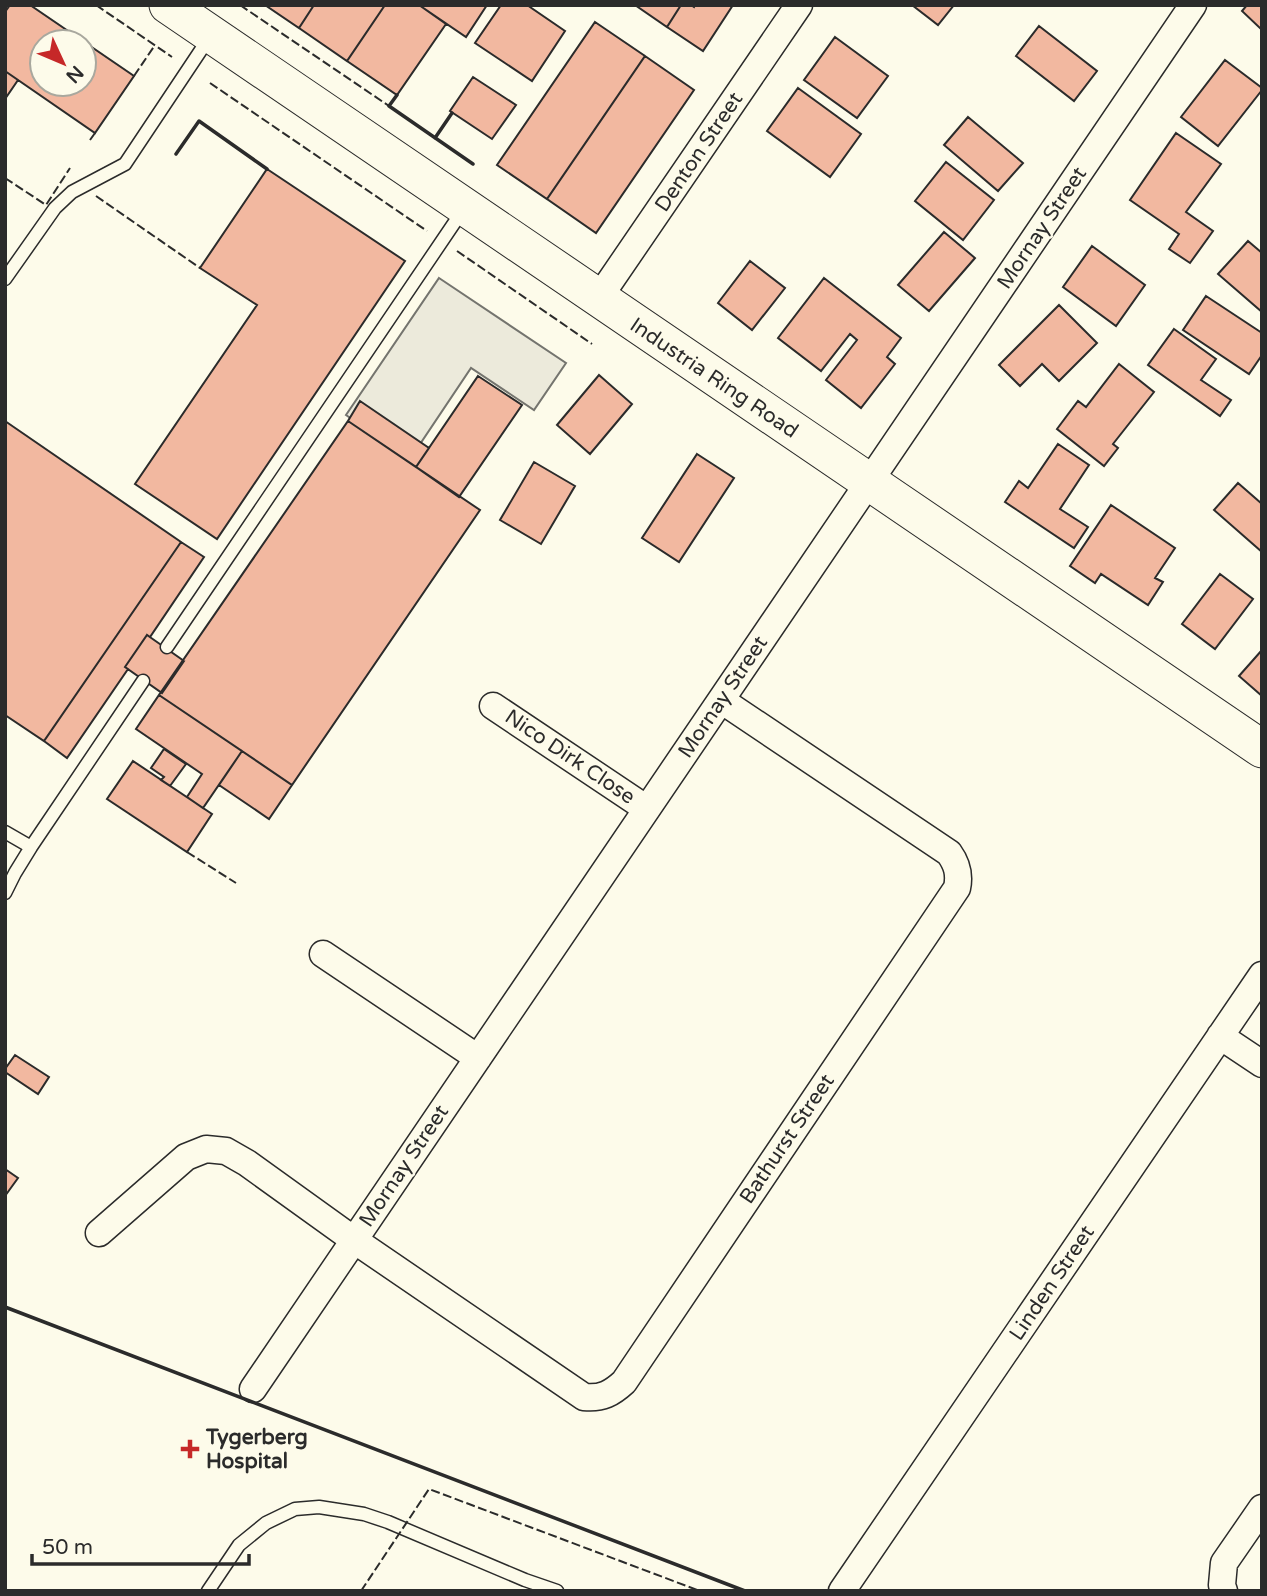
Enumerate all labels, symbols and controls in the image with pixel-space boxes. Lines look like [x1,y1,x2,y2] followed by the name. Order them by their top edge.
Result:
[28,28,98,98] north arrow
[61,61,88,87] text: N
[650,88,748,216] street label: Denton Street
[992,162,1092,294] street label: Mornay Street
[625,312,803,444] street label: Industria Ring Road
[673,631,773,763] street label: Mornay Street
[500,704,640,810] street label: Nico Dirk Close
[734,1069,840,1209] street label: Bathurst Street
[354,1100,454,1232] street label: Mornay Street
[1004,1221,1100,1345] street label: Linden Street
[205,1425,308,1474] place label: Tygerberg Hospital
[180,1439,200,1459] marker: Tygerberg Hospital
[32,1522,248,1566] scale bar
[42,1535,93,1560] text: 50 m

